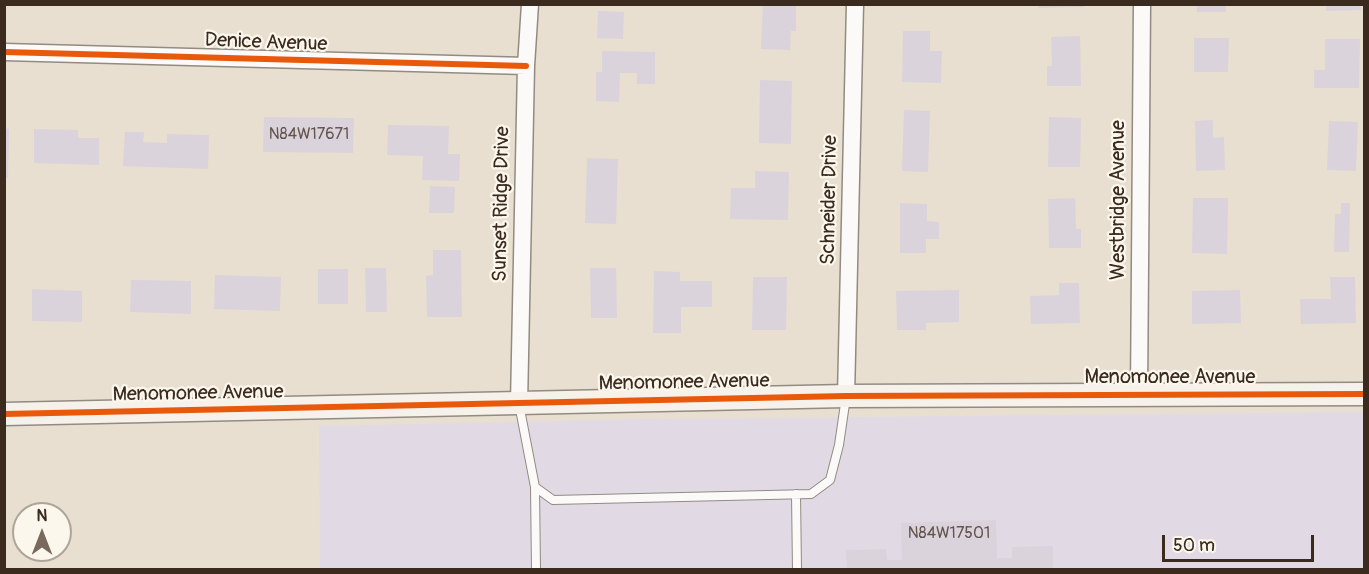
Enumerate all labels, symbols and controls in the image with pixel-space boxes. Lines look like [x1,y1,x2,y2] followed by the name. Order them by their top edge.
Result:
[204,29,328,57] street label: Denice Avenue
[1107,120,1131,280] street label: Westbridge Avenue
[269,125,349,145] house number: N84W17671
[489,126,515,282] street label: Sunset Ridge Drive
[817,135,843,265] street label: Schneider Drive
[1085,366,1255,390] street label: Menomonee Avenue
[598,370,770,396] street label: Menomonee Avenue
[112,381,284,407] street label: Menomonee Avenue
[12,502,72,562] north arrow
[37,506,47,526] text: N
[1165,523,1316,561] scale bar
[908,524,990,544] house number: N84W17501
[1173,534,1215,557] text: 50 m

